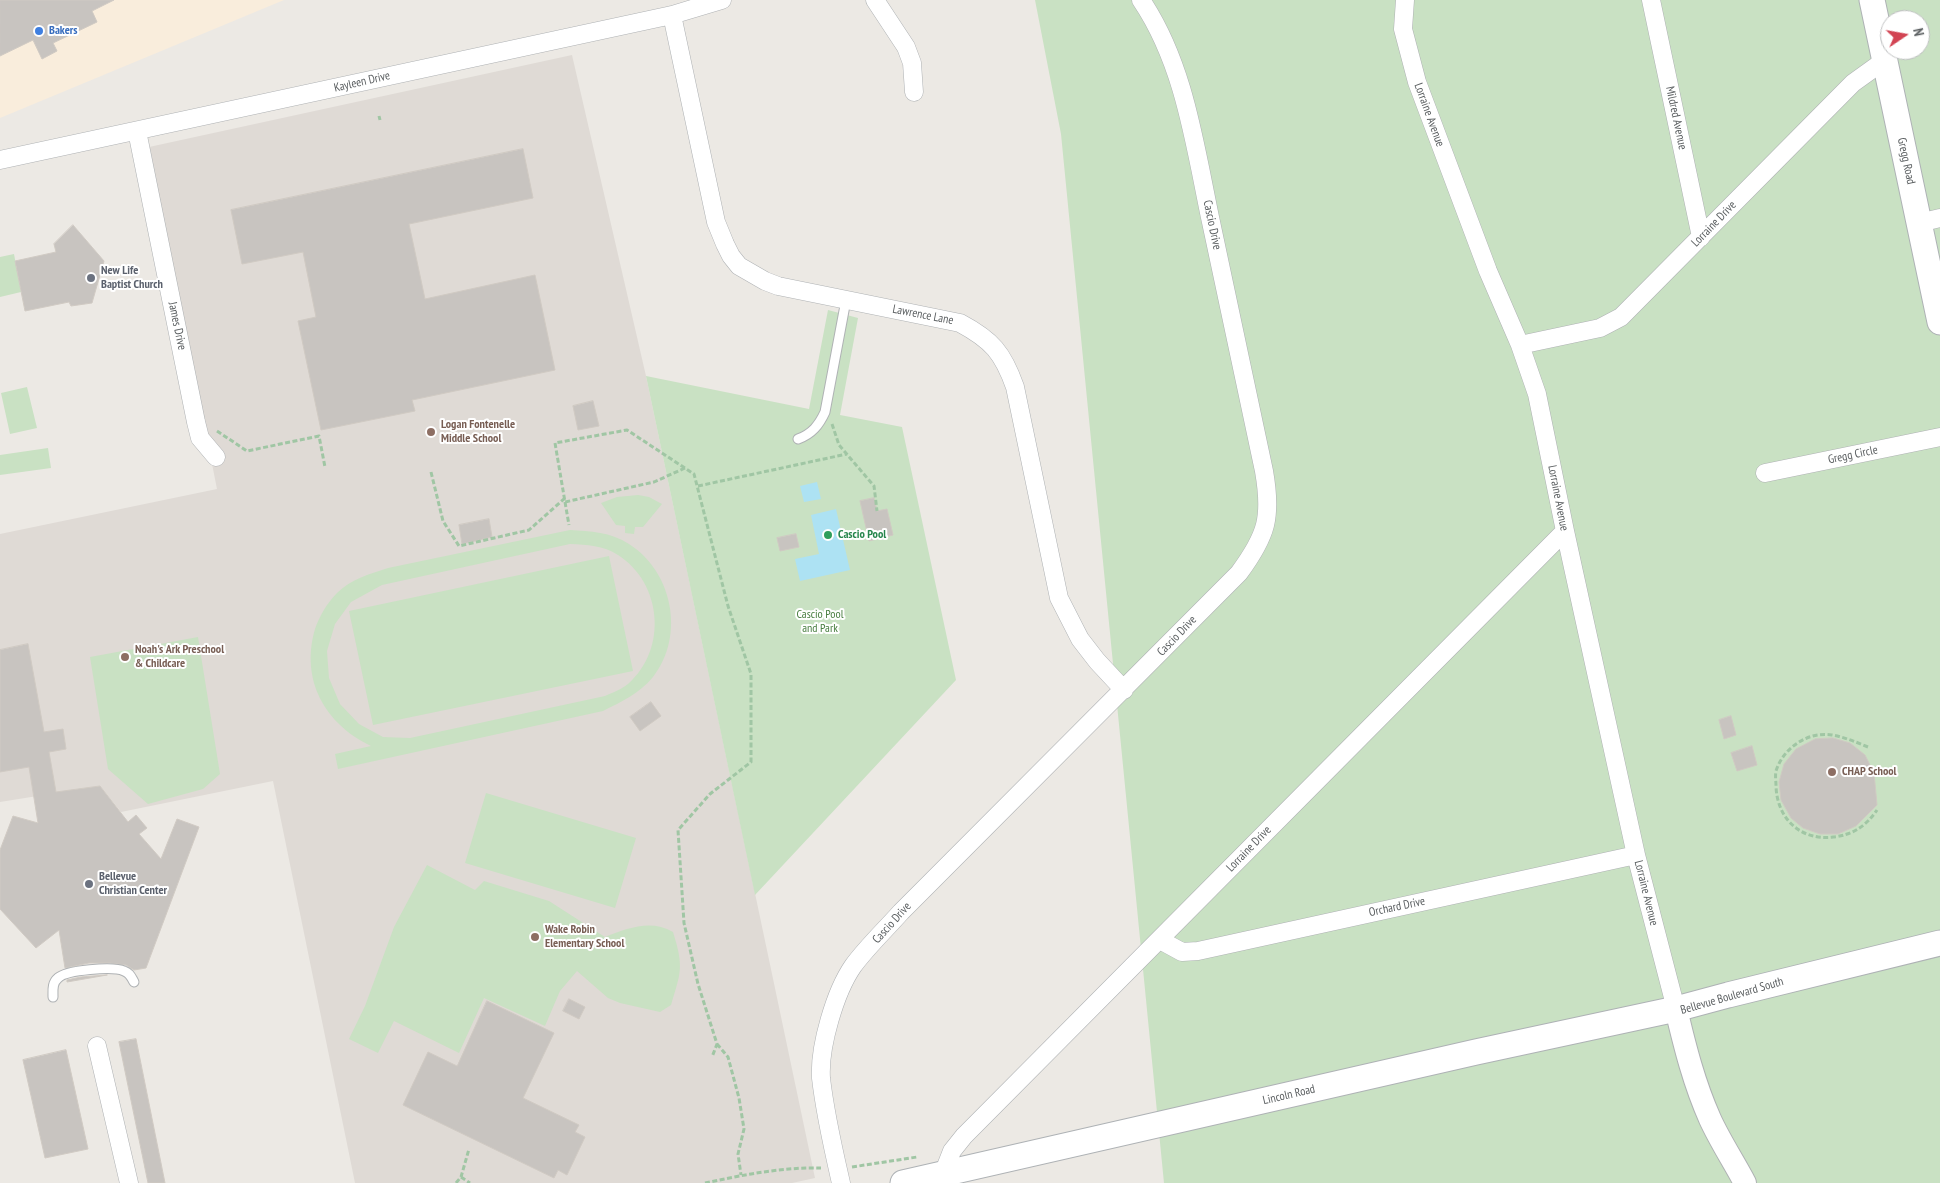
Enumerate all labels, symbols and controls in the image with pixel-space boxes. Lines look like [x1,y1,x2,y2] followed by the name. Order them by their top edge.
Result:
[1880,10,1930,60] north arrow
[49,24,78,38] place label: Bakers
[33,25,45,37] marker: Bakers
[1909,27,1928,38] text: N
[333,69,391,95] street label: Kayleen Drive
[1411,81,1447,149] street label: Lorraine Avenue
[1662,85,1690,151] street label: Mildred Avenue
[1894,136,1918,186] street label: Gregg Road
[1689,198,1739,250] street label: Lorraine Drive
[1200,199,1224,251] street label: Cascio Drive
[101,264,163,292] place label: New Life Baptist Church
[85,272,97,284] marker: New Life Baptist Church
[165,301,189,351] street label: James Drive
[891,302,955,328] street label: Lawrence Lane
[441,418,515,446] place label: Logan Fontenelle Middle School
[425,426,437,438] marker: Logan Fontenelle Middle School
[1827,443,1879,467] street label: Gregg Circle
[1545,464,1571,532] street label: Lorraine Avenue
[838,528,886,542] place label: Cascio Pool
[822,529,834,541] marker: Cascio Pool
[796,608,844,636] park label: Cascio Pool and Park
[1154,613,1200,659] street label: Cascio Drive
[135,643,224,671] place label: Noah's Ark Preschool & Childcare
[119,651,131,663] marker: Noah's Ark Preschool & Childcare
[1842,765,1897,779] place label: CHAP School
[1826,766,1838,778] marker: CHAP School
[1224,823,1274,875] street label: Lorraine Drive
[1631,859,1661,927] street label: Lorraine Avenue
[99,870,167,898] place label: Bellevue Christian Center
[83,878,95,890] marker: Bellevue Christian Center
[1368,894,1426,920] street label: Orchard Drive
[870,899,914,947] street label: Cascio Drive
[545,923,624,951] place label: Wake Robin Elementary School
[529,931,541,943] marker: Wake Robin Elementary School
[1679,974,1785,1018] street label: Bellevue Boulevard South
[1261,1082,1317,1108] street label: Lincoln Road

